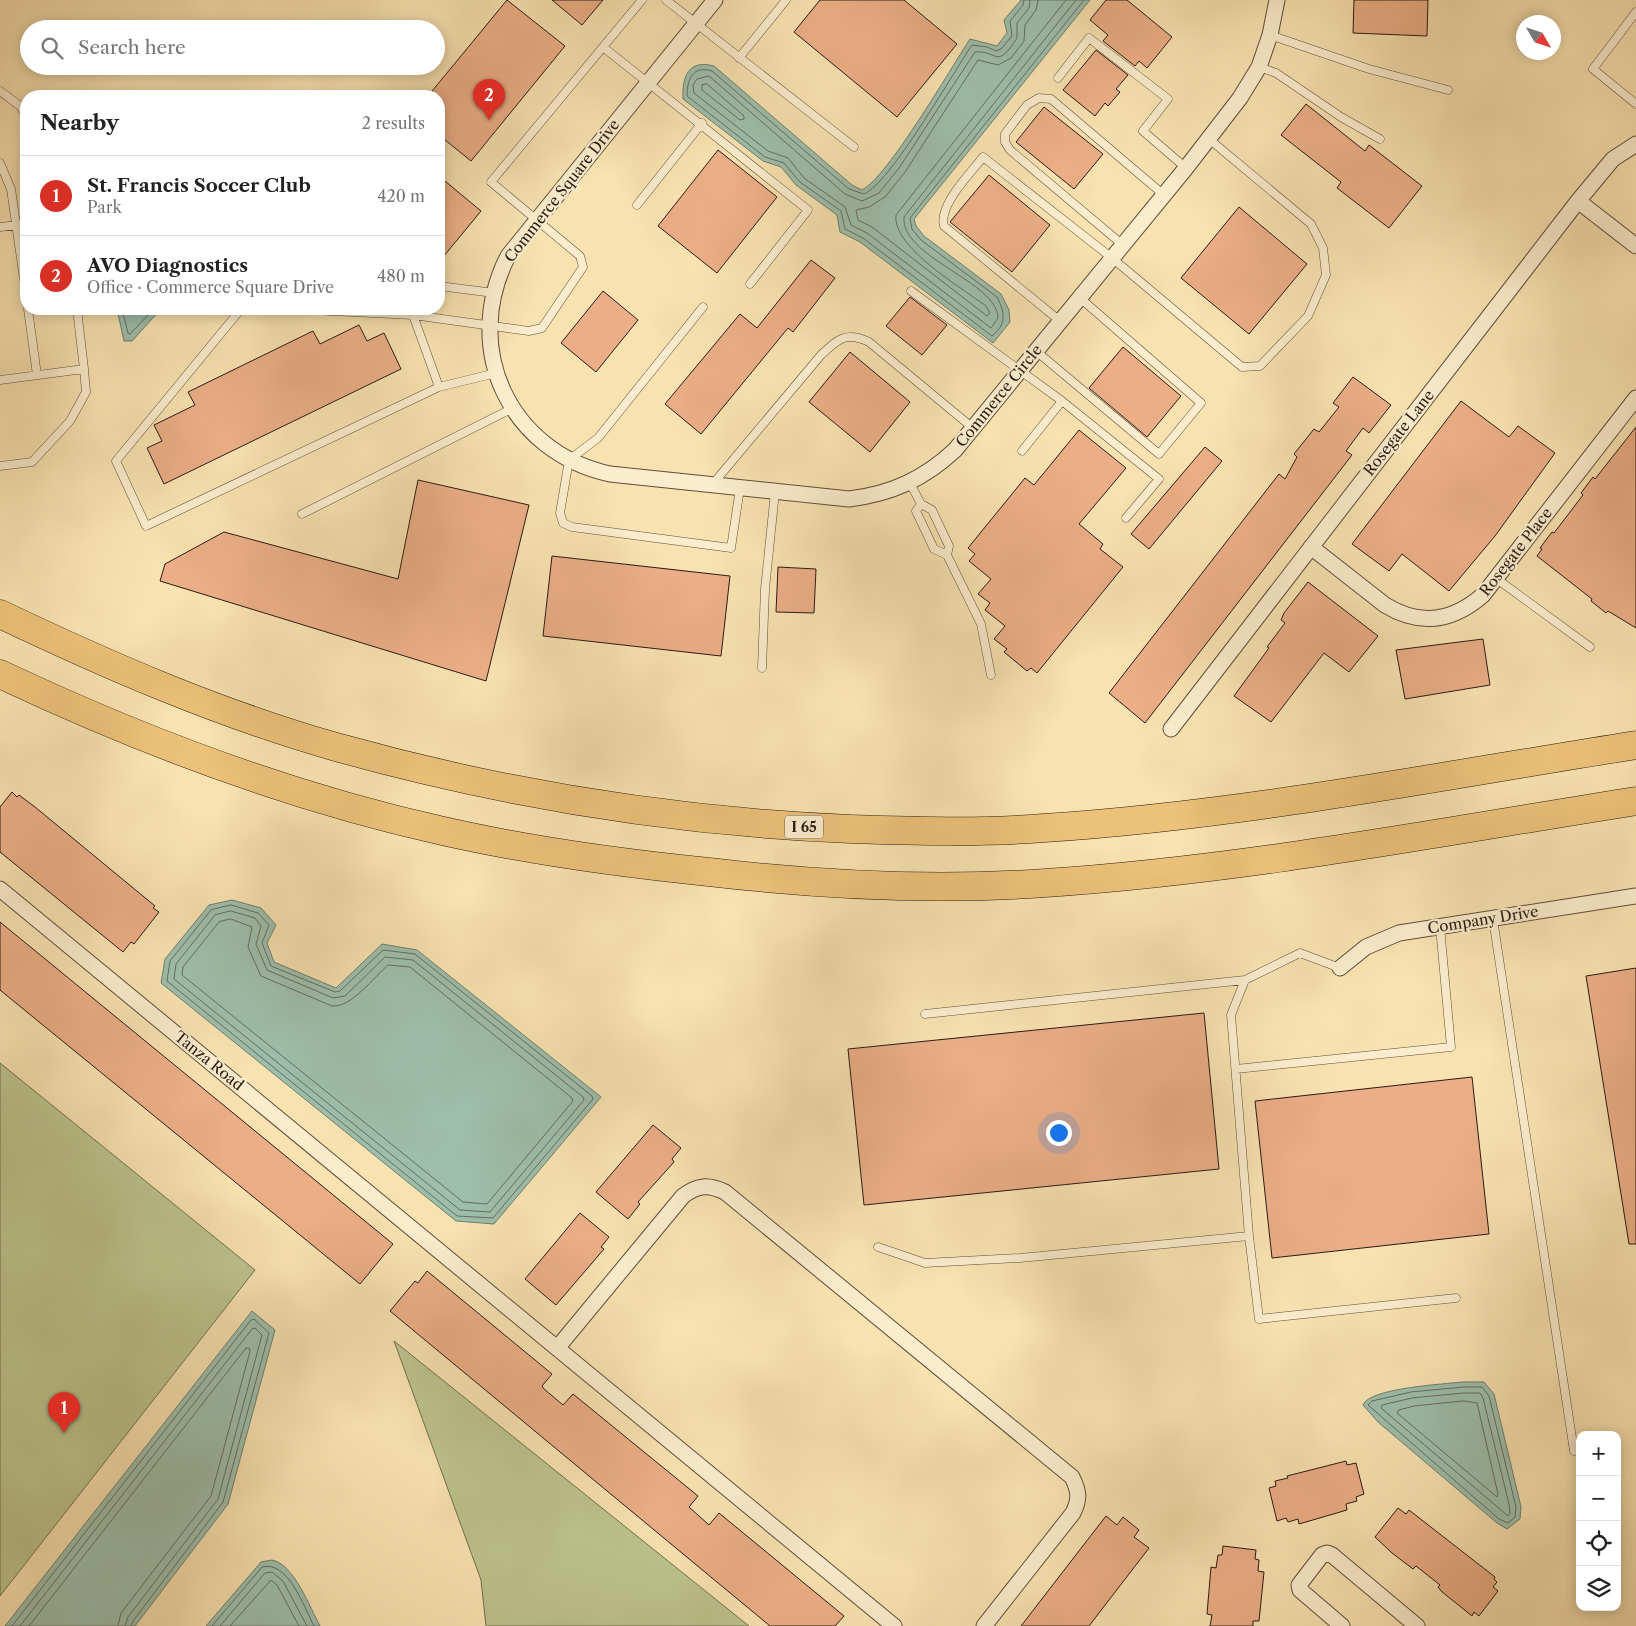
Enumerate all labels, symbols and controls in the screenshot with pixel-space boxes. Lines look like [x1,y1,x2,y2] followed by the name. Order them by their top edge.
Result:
[1516,15,1561,60] north arrow
[20,20,445,75] search box
[38,34,66,62] icon: search
[78,36,186,59] text: Search here
[473,79,505,120] pin: 2
[40,110,119,135] text: Nearby
[362,113,425,133] text: 2 results
[500,115,623,266] street label: Commerce Square Drive
[87,174,311,197] text: St. Francis Soccer Club
[52,186,60,206] text: 1
[377,186,425,206] text: 420 m
[87,197,122,217] text: Park
[87,254,248,277] text: AVO Diagnostics
[51,266,61,286] text: 2
[377,266,425,286] text: 480 m
[87,277,334,297] text: Office · Commerce Square Drive
[951,341,1046,451] street label: Commerce Circle
[1359,386,1438,480] street label: Rosegate Lane
[1475,504,1556,600] street label: Rosegate Place
[785,816,823,839] road number: I 65
[1426,901,1540,938] street label: Company Drive
[171,1027,248,1094] street label: Tanza Road
[1046,1120,1072,1146] your location
[48,1392,80,1433] pin: 1
[1576,1431,1621,1611] map controls
[1576,1431,1621,1476] button: +
[1576,1476,1621,1521] button: −
[1576,1521,1621,1566] button: locate
[1576,1566,1621,1611] button: layers

